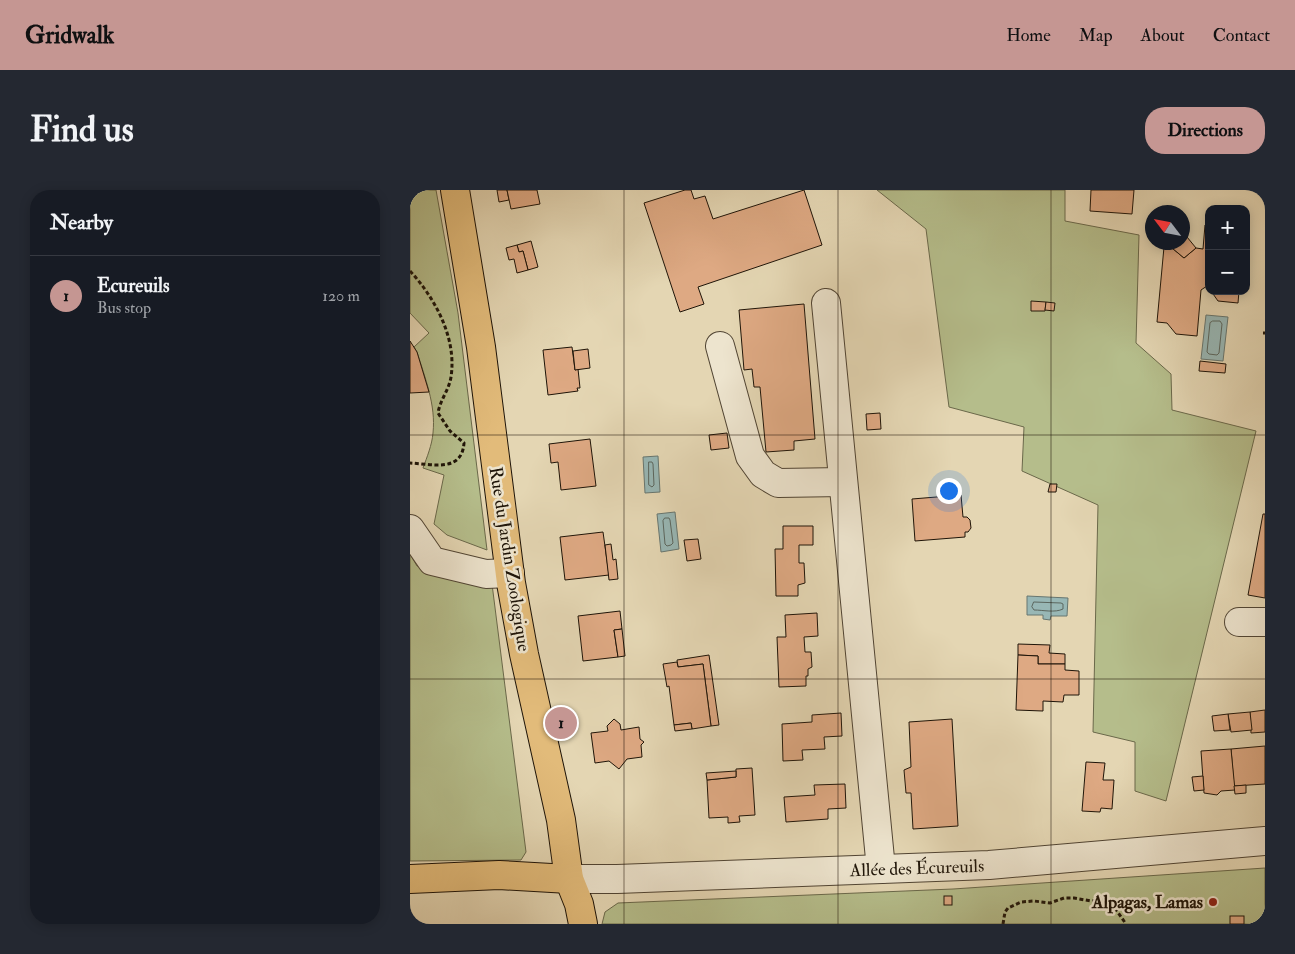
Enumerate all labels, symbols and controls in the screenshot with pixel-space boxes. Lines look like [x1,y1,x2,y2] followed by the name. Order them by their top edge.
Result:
[25,20,114,51] text: Gridwalk
[1006,24,1051,47] text: Home
[1079,24,1113,47] text: Map
[1141,24,1185,47] text: About
[1213,24,1270,47] text: Contact
[1145,107,1265,154] button: Directions
[30,108,134,152] text: Find us
[1145,205,1190,250] north arrow
[1205,205,1250,295] map controls
[1205,205,1250,250] button: +
[50,209,113,236] text: Nearby
[1205,250,1250,295] button: −
[97,274,169,298] text: Ecureuils
[63,286,69,306] text: 1
[322,286,360,306] text: 120 m
[97,298,151,318] text: Bus stop
[484,465,536,654] street label: Rue du Jardin Zoologique
[936,478,962,504] your location
[545,704,577,742] pin: 1
[848,855,985,882] street label: Allée des Écureuils
[1091,891,1203,914] place label: Alpagas, Lamas
[1207,896,1219,908] marker: Alpagas, Lamas

